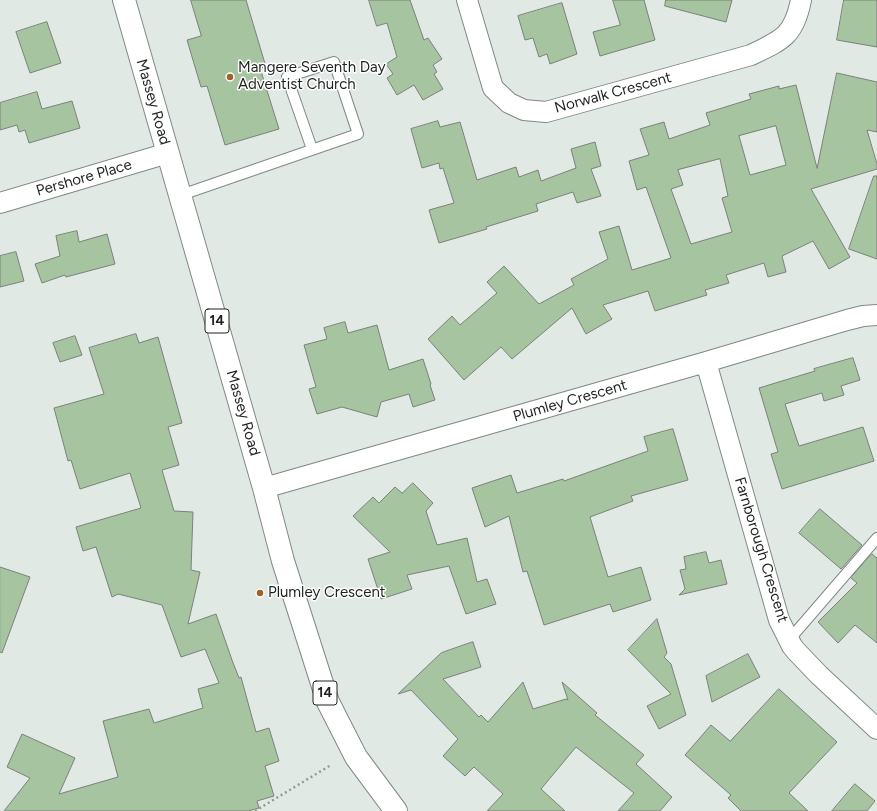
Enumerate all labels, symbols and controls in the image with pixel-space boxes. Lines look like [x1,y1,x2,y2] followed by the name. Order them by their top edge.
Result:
[132,57,174,147] street label: Massey Road
[238,59,386,94] place label: Mangere Seventh Day Adventist Church
[553,69,673,117] street label: Norwalk Crescent
[225,72,235,82] marker: Mangere Seventh Day Adventist Church
[34,156,134,200] street label: Pershore Place
[205,309,229,333] road number: 14
[222,368,264,458] street label: Massey Road
[511,376,629,426] street label: Plumley Crescent
[730,475,792,625] street label: Farnborough Crescent
[268,584,385,602] place label: Plumley Crescent
[255,588,265,598] marker: Plumley Crescent
[313,681,337,705] road number: 14

